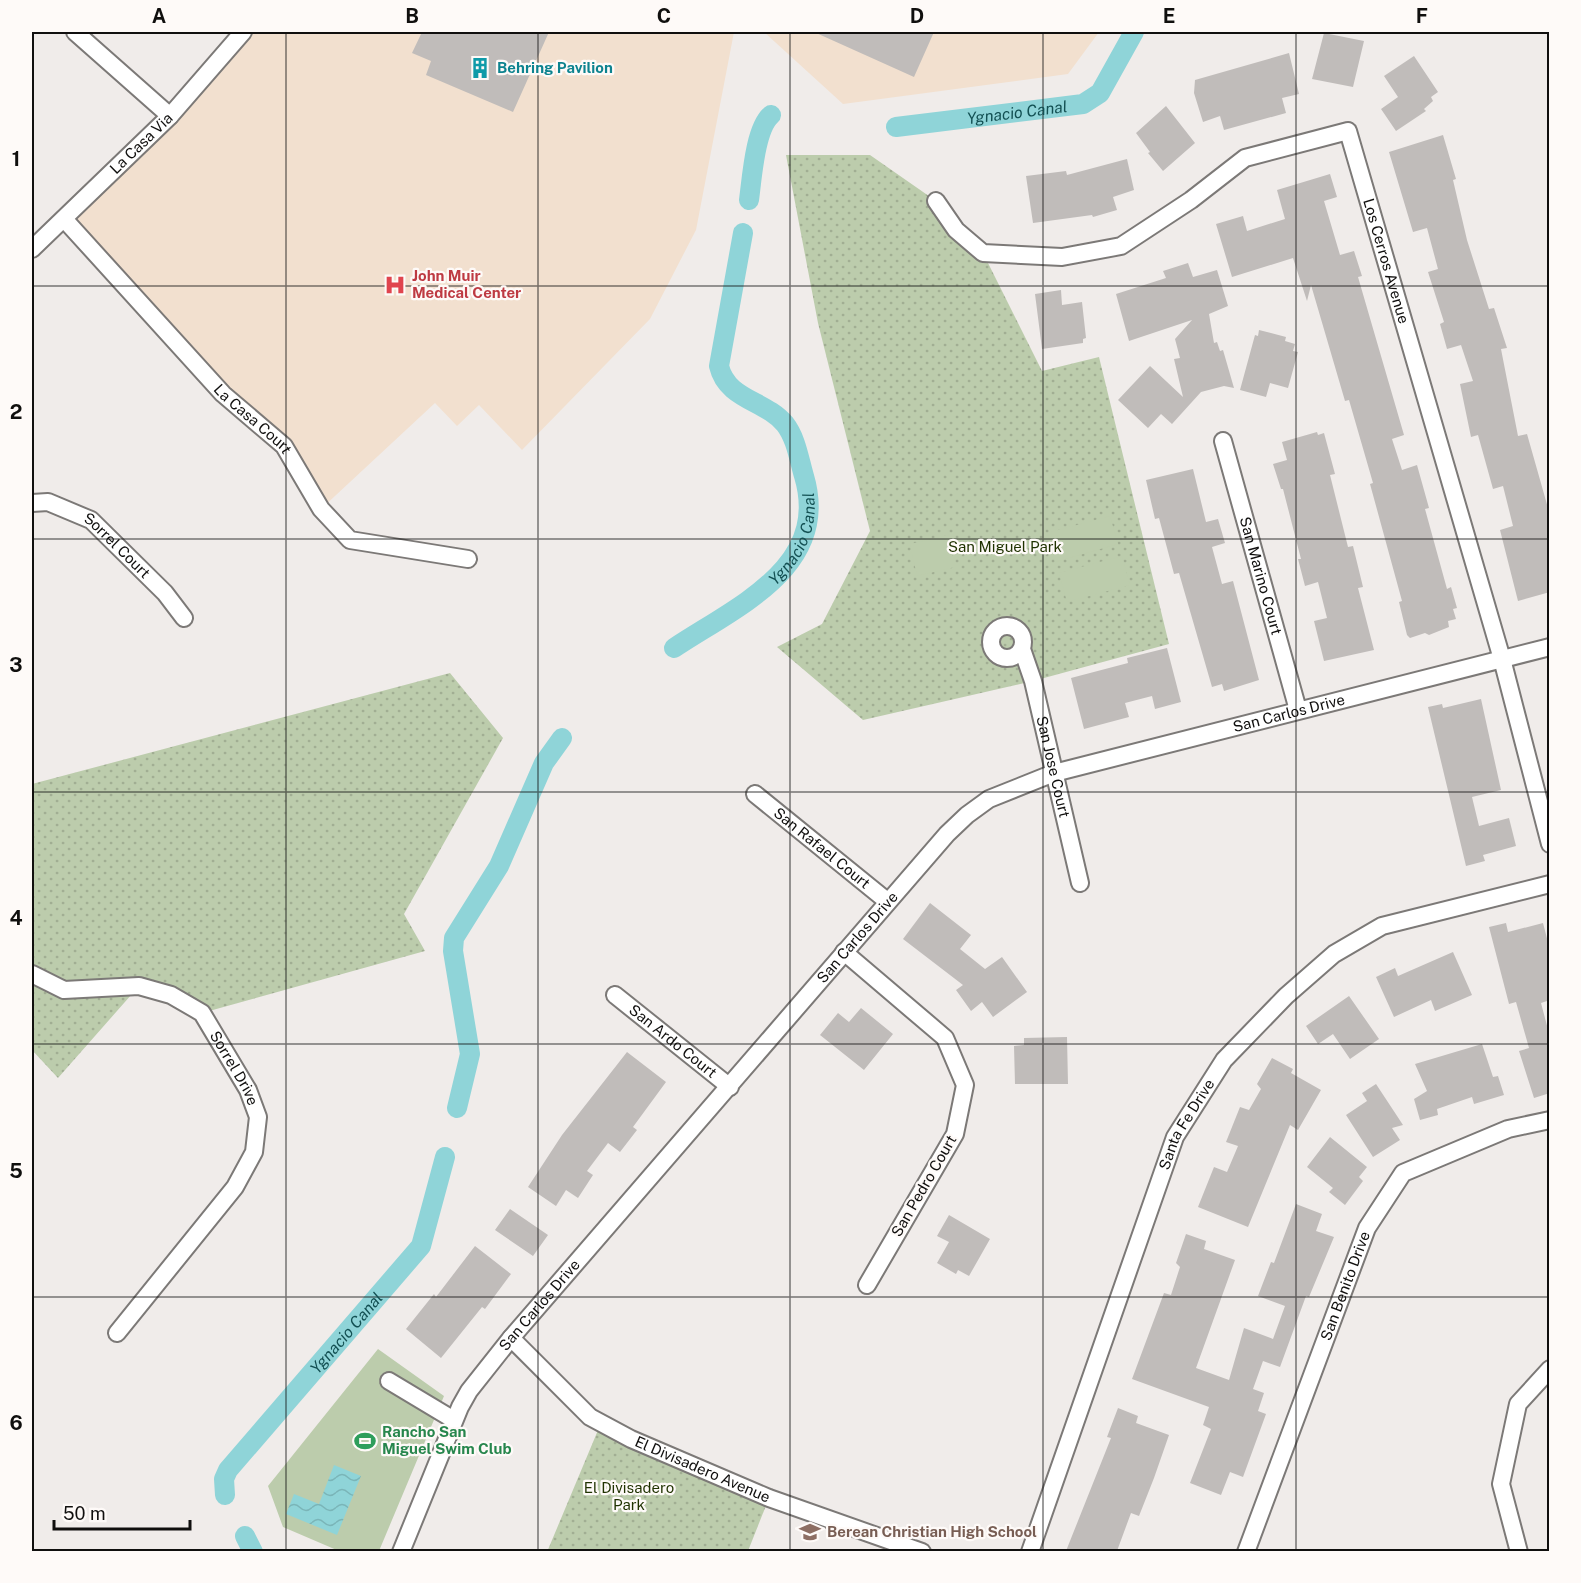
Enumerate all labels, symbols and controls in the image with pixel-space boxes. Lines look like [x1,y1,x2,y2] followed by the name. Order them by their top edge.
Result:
[152,4,166,28] text: A
[405,4,419,28] text: B
[657,4,671,28] text: C
[910,4,924,28] text: D
[1163,4,1175,28] text: E
[1416,4,1428,28] text: F
[468,56,492,80] building icon: Behring Pavilion
[497,59,613,76] place label: Behring Pavilion
[966,97,1068,128] water label: Ygnacio Canal
[106,109,176,177] street label: La Casa Via
[12,147,20,171] text: 1
[1360,196,1413,326] street label: Los Cerros Avenue
[412,267,521,301] place label: John Muir Medical Center
[383,273,407,297] hospital icon: John Muir Medical Center
[210,381,296,457] street label: La Casa Court
[10,400,22,424] text: 2
[765,491,819,589] water label: Ygnacio Canal
[82,509,154,582] street label: Sorrel Court
[1237,515,1286,637] street label: San Marino Court
[948,538,1062,555] park label: San Miguel Park
[9,653,23,677] text: 3
[1231,691,1346,735] street label: San Carlos Drive
[1033,714,1074,819] street label: San Jose Court
[771,804,874,892] street label: San Rafael Court
[813,888,901,986] street label: San Carlos Drive
[9,906,23,930] text: 4
[626,1001,720,1081] street label: San Ardo Court
[207,1028,262,1108] street label: Sorrel Drive
[1155,1076,1218,1172] street label: Santa Fe Drive
[888,1132,960,1240] street label: San Pedro Court
[9,1159,23,1183] text: 5
[1317,1229,1373,1343] street label: San Benito Drive
[495,1256,583,1354] street label: San Carlos Drive
[306,1289,387,1378] water label: Ygnacio Canal
[9,1411,23,1435] text: 6
[382,1423,512,1457] place label: Rancho San Miguel Swim Club
[353,1429,377,1453] sports icon: Rancho San Miguel Swim Club
[632,1433,773,1506] street label: El Divisadero Avenue
[584,1479,674,1513] park label: El Divisadero Park
[54,1493,190,1531] scale bar
[63,1503,106,1524] text: 50 m
[798,1520,822,1544] school or university icon: Berean Christian High School
[827,1523,1037,1540] place label: Berean Christian High School

